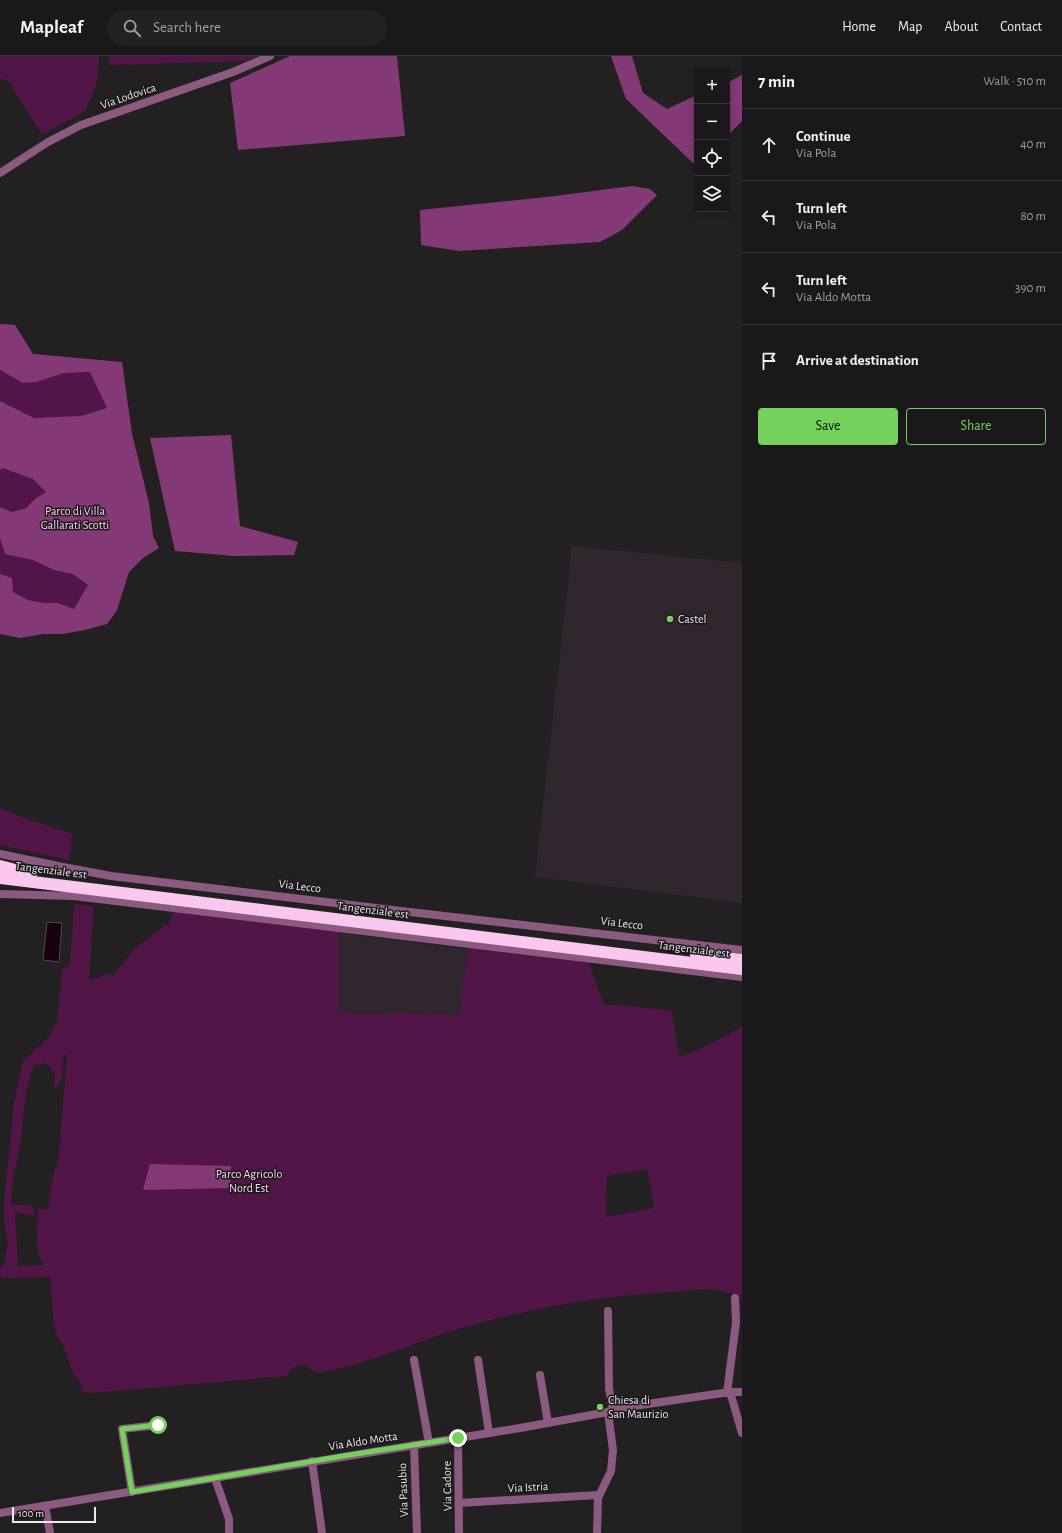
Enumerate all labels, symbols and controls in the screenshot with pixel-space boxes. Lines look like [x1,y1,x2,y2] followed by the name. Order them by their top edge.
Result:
[107,10,387,46] search box
[121,17,143,39] icon: search
[20,18,83,37] text: Mapleaf
[153,20,221,35] text: Search here
[842,20,876,34] text: Home
[898,20,922,34] text: Map
[944,20,978,34] text: About
[1000,20,1042,34] text: Contact
[694,68,730,212] map controls
[694,68,730,104] button: +
[758,73,795,90] text: 7 min
[983,75,1046,88] text: Walk · 510 m
[99,81,158,111] street label: Via Lodovica
[694,104,730,140] button: −
[796,129,851,144] text: Continue
[758,134,780,156] icon: ahead
[1020,138,1046,151] text: 40 m
[694,140,730,176] button: locate
[796,147,836,160] text: Via Pola
[694,176,730,212] button: layers
[796,201,847,216] text: Turn left
[758,206,780,228] icon: left
[1020,210,1046,223] text: 80 m
[796,219,836,232] text: Via Pola
[796,273,847,288] text: Turn left
[758,278,780,300] icon: left
[1015,282,1046,295] text: 390 m
[796,291,871,304] text: Via Aldo Motta
[758,350,780,372] icon: arrive
[796,353,919,368] text: Arrive at destination
[758,408,898,445] button: Save
[906,408,1046,445] button: Share
[41,505,109,531] park label: Parco di Villa Gallarati Scotti
[678,613,706,625] place label: Castel
[665,614,675,624] marker: Castel
[15,860,88,880] street label: Tangenziale est
[278,877,322,895] street label: Via Lecco
[337,900,410,920] street label: Tangenziale est
[600,914,644,932] street label: Via Lecco
[658,939,731,959] street label: Tangenziale est
[216,1168,282,1194] park label: Parco Agricolo Nord Est
[608,1394,669,1420] place label: Chiesa di San Maurizio
[595,1402,605,1412] marker: Chiesa di San Maurizio
[149,1416,167,1434] route start
[449,1429,467,1447] route end
[328,1430,399,1452] street label: Via Aldo Motta
[441,1461,453,1511] street label: Via Cadore
[396,1463,410,1517] street label: Via Pasubio
[507,1480,549,1494] street label: Via Istria
[12,1505,96,1524] scale bar
[18,1508,44,1519] text: 100 m

